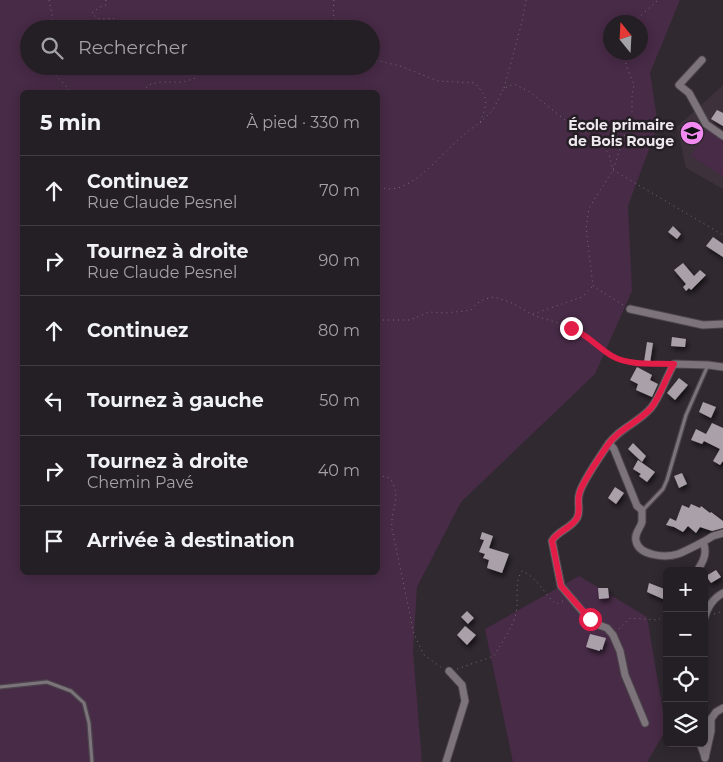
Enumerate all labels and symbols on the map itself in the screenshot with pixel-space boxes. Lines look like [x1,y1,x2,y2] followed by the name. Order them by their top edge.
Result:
[603,15,648,60] north arrow
[568,116,674,150] place label: École primaire de Bois Rouge
[679,120,705,146] school or university icon: École primaire de Bois Rouge
[560,317,583,340] route end
[579,608,602,631] route start

